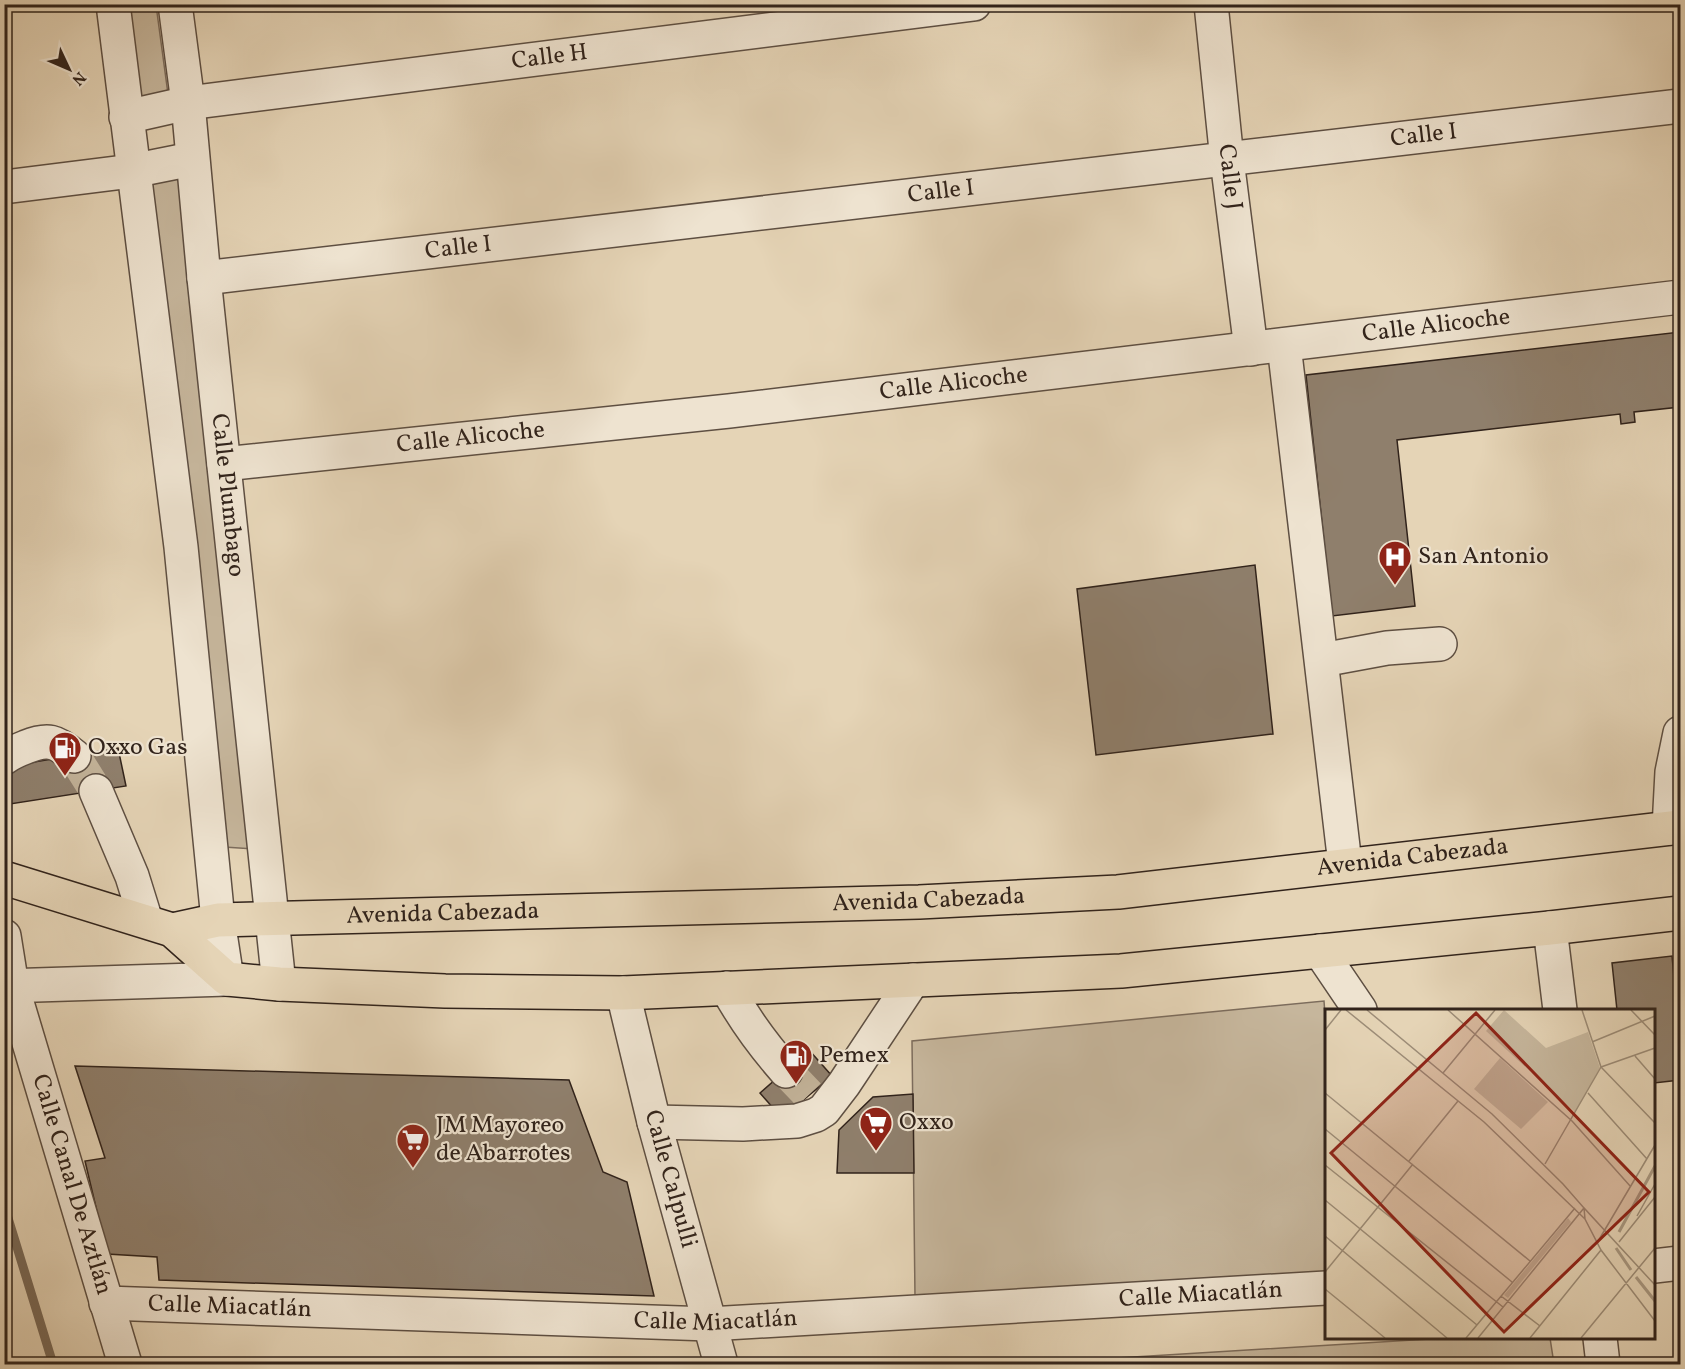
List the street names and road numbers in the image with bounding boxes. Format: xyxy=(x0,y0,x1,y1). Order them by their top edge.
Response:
street label: Calle H xyxy=(510,36,590,79)
street label: Calle I xyxy=(1389,115,1459,157)
street label: Calle J xyxy=(1208,142,1250,212)
street label: Calle I xyxy=(906,171,976,213)
street label: Calle I xyxy=(423,228,493,269)
street label: Calle Alicoche xyxy=(1360,300,1512,352)
street label: Calle Alicoche xyxy=(878,358,1030,410)
street label: Calle Plumbago xyxy=(201,412,253,579)
street label: Calle Alicoche xyxy=(395,413,546,463)
street label: Avenida Cabezada xyxy=(1315,830,1510,886)
street label: Avenida Cabezada xyxy=(832,880,1026,921)
street label: Avenida Cabezada xyxy=(346,895,540,934)
street label: Calle Canal De Aztlán xyxy=(22,1070,120,1299)
street label: Calle Calpulli xyxy=(635,1107,705,1252)
street label: Calle Miacatlán xyxy=(1118,1274,1284,1317)
street label: Calle Miacatlán xyxy=(147,1287,312,1327)
street label: Calle Miacatlán xyxy=(633,1302,798,1341)

